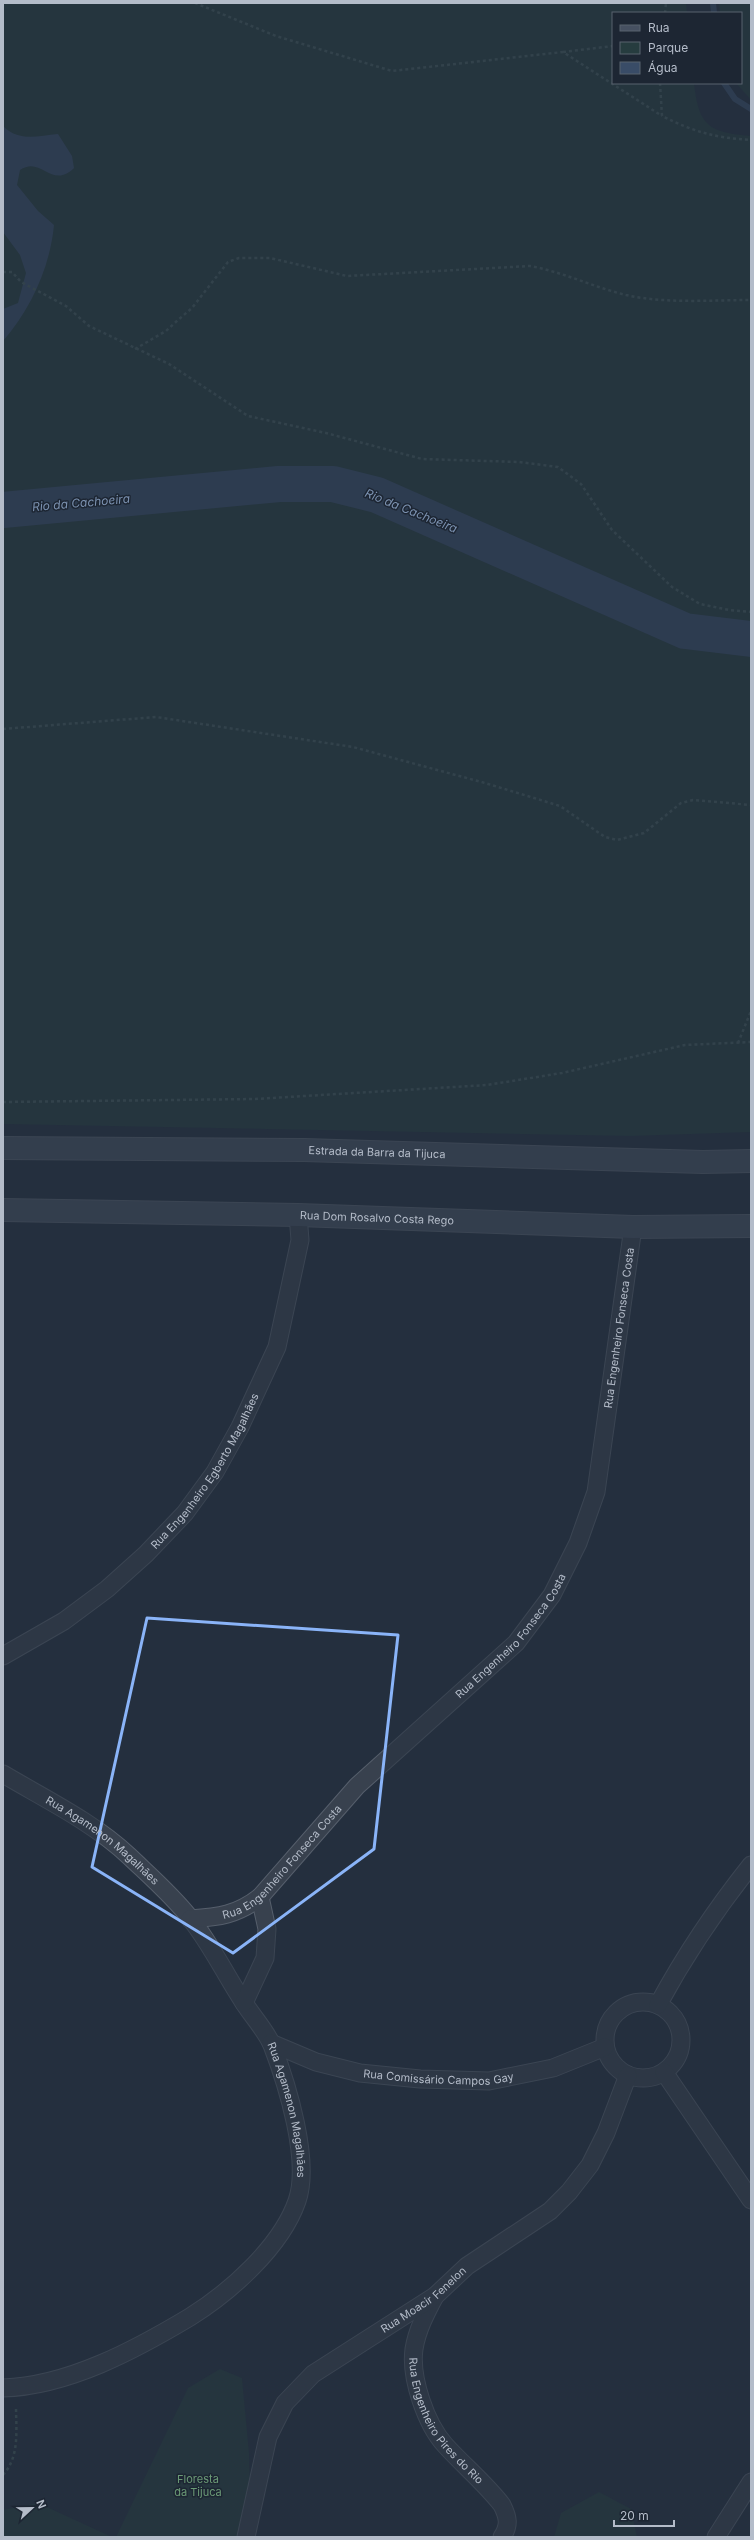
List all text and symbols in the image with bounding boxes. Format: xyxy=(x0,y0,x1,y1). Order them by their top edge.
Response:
legend xyxy=(612,12,742,84)
text: Rua xyxy=(648,20,670,35)
text: Parque xyxy=(648,40,688,55)
text: Água xyxy=(648,60,677,75)
water label: Rio da Cachoeira xyxy=(363,485,459,536)
water label: Rio da Cachoeira xyxy=(31,491,130,514)
street label: Estrada da Barra da Tijuca xyxy=(308,1143,446,1161)
street label: Rua Dom Rosalvo Costa Rego xyxy=(300,1208,455,1228)
street label: Rua Engenheiro Fonseca Costa xyxy=(601,1246,637,1409)
street label: Rua Engenheiro Egberto Magalhães xyxy=(148,1391,262,1552)
street label: Rua Engenheiro Fonseca Costa xyxy=(452,1571,569,1701)
street label: Rua Agamenon Magalhães xyxy=(43,1793,162,1888)
street label: Rua Engenheiro Fonseca Costa xyxy=(221,1802,345,1922)
street label: Rua Agamenon Magalhães xyxy=(265,2040,308,2178)
street label: Rua Comissário Campos Gay xyxy=(363,2066,515,2088)
street label: Rua Moacir Fenelon xyxy=(378,2264,469,2336)
street label: Rua Engenheiro Pires do Rio xyxy=(406,2357,487,2487)
park label: Floresta da Tijuca xyxy=(174,2472,222,2499)
north arrow xyxy=(12,2488,52,2528)
text: N xyxy=(33,2498,49,2511)
scale bar xyxy=(614,2502,674,2528)
text: 20 m xyxy=(620,2508,649,2523)

